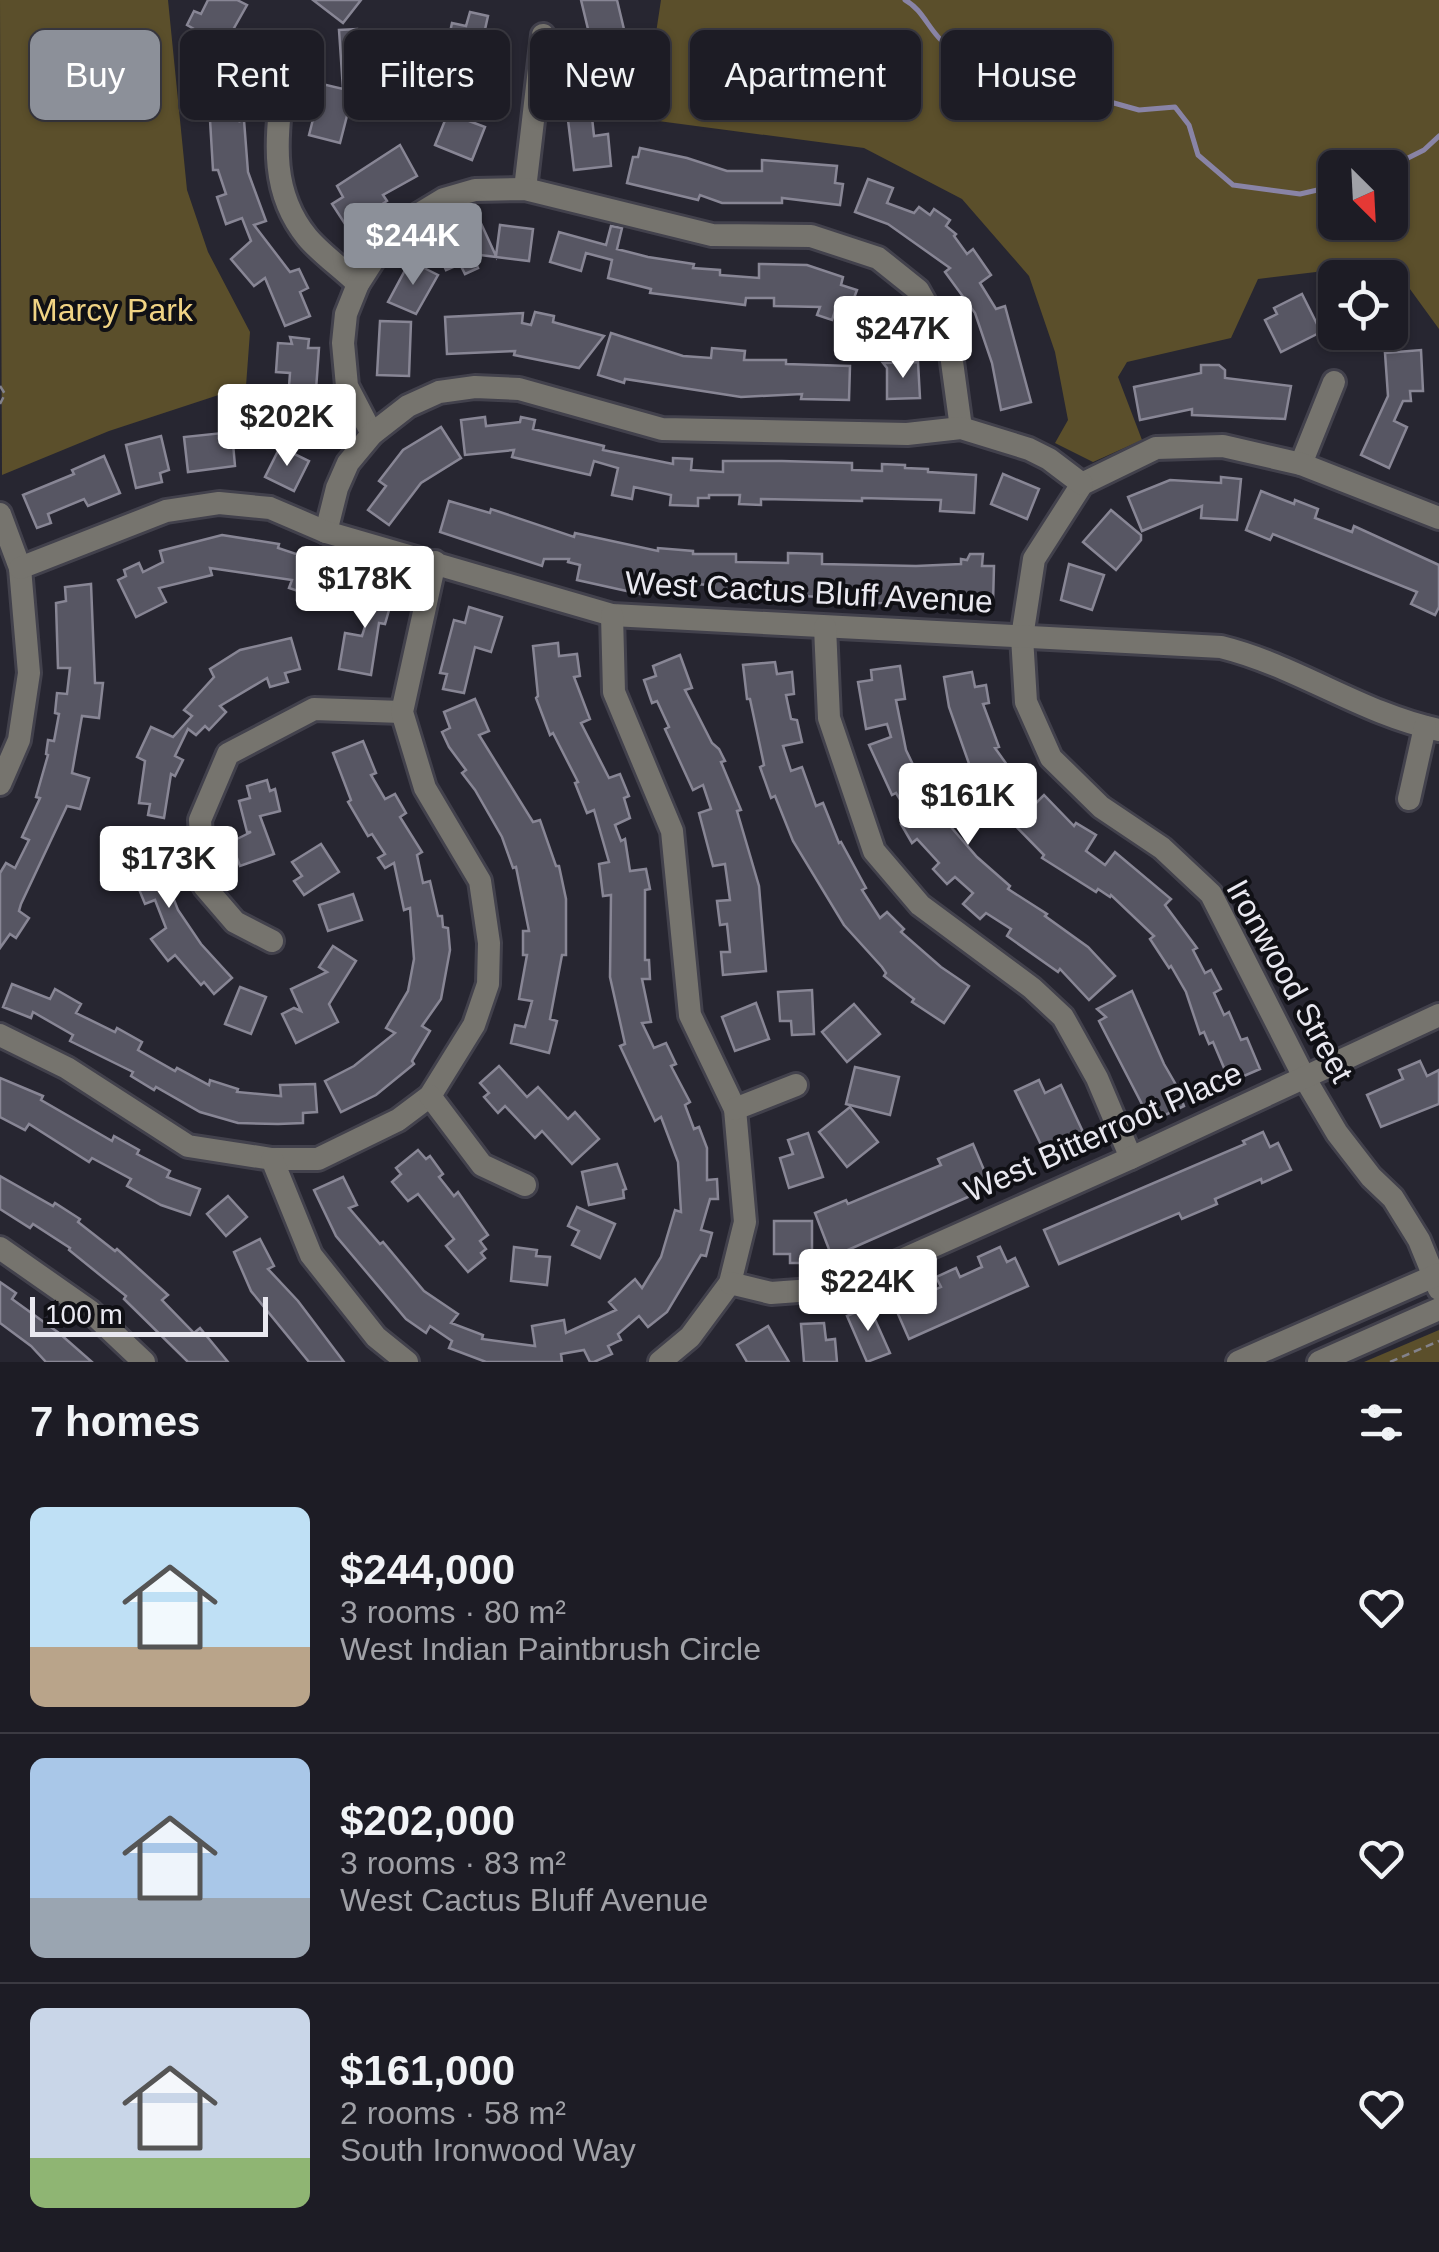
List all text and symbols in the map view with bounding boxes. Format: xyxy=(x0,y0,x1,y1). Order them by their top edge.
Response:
chip: Buy xyxy=(30,30,160,120)
chip: Rent xyxy=(180,30,324,120)
chip: Filters xyxy=(344,30,510,120)
chip: New xyxy=(530,30,670,120)
chip: Apartment xyxy=(690,30,921,120)
chip: House xyxy=(941,30,1112,120)
north arrow xyxy=(1318,150,1408,240)
map controls xyxy=(1318,150,1408,350)
pin: $244K xyxy=(343,203,483,288)
text: $244K xyxy=(366,217,460,253)
button: locate xyxy=(1318,260,1408,350)
park label: Marcy Park xyxy=(31,292,194,328)
pin: $247K xyxy=(833,296,973,381)
text: $247K xyxy=(856,310,950,346)
pin: $202K xyxy=(217,384,357,469)
text: $202K xyxy=(240,398,334,434)
pin: $178K xyxy=(295,546,435,631)
text: $178K xyxy=(318,560,412,596)
street label: West Cactus Bluff Avenue xyxy=(624,564,994,620)
pin: $161K xyxy=(898,763,1038,848)
text: $161K xyxy=(921,777,1015,813)
pin: $173K xyxy=(99,826,239,911)
text: $173K xyxy=(122,840,216,876)
street label: Ironwood Street xyxy=(1219,873,1361,1089)
street label: West Bitterroot Place xyxy=(959,1055,1247,1209)
pin: $224K xyxy=(798,1249,938,1334)
text: $224K xyxy=(821,1263,915,1299)
scale bar xyxy=(30,1292,268,1336)
text: 100 m xyxy=(45,1299,123,1330)
icon: filters xyxy=(1354,1395,1409,1450)
text: 7 homes xyxy=(30,1398,200,1445)
text: $244,000 xyxy=(340,1546,515,1593)
icon: home xyxy=(110,1547,230,1667)
icon: heart xyxy=(1354,1580,1409,1635)
text: 3 rooms · 80 m² xyxy=(340,1594,566,1630)
text: West Indian Paintbrush Circle xyxy=(340,1631,761,1667)
text: $202,000 xyxy=(340,1797,515,1844)
icon: home xyxy=(110,1798,230,1918)
icon: heart xyxy=(1354,1831,1409,1886)
text: 3 rooms · 83 m² xyxy=(340,1845,566,1881)
text: West Cactus Bluff Avenue xyxy=(340,1882,708,1918)
text: $161,000 xyxy=(340,2047,515,2094)
icon: home xyxy=(110,2048,230,2168)
icon: heart xyxy=(1354,2081,1409,2136)
text: 2 rooms · 58 m² xyxy=(340,2095,566,2131)
text: South Ironwood Way xyxy=(340,2132,636,2168)

